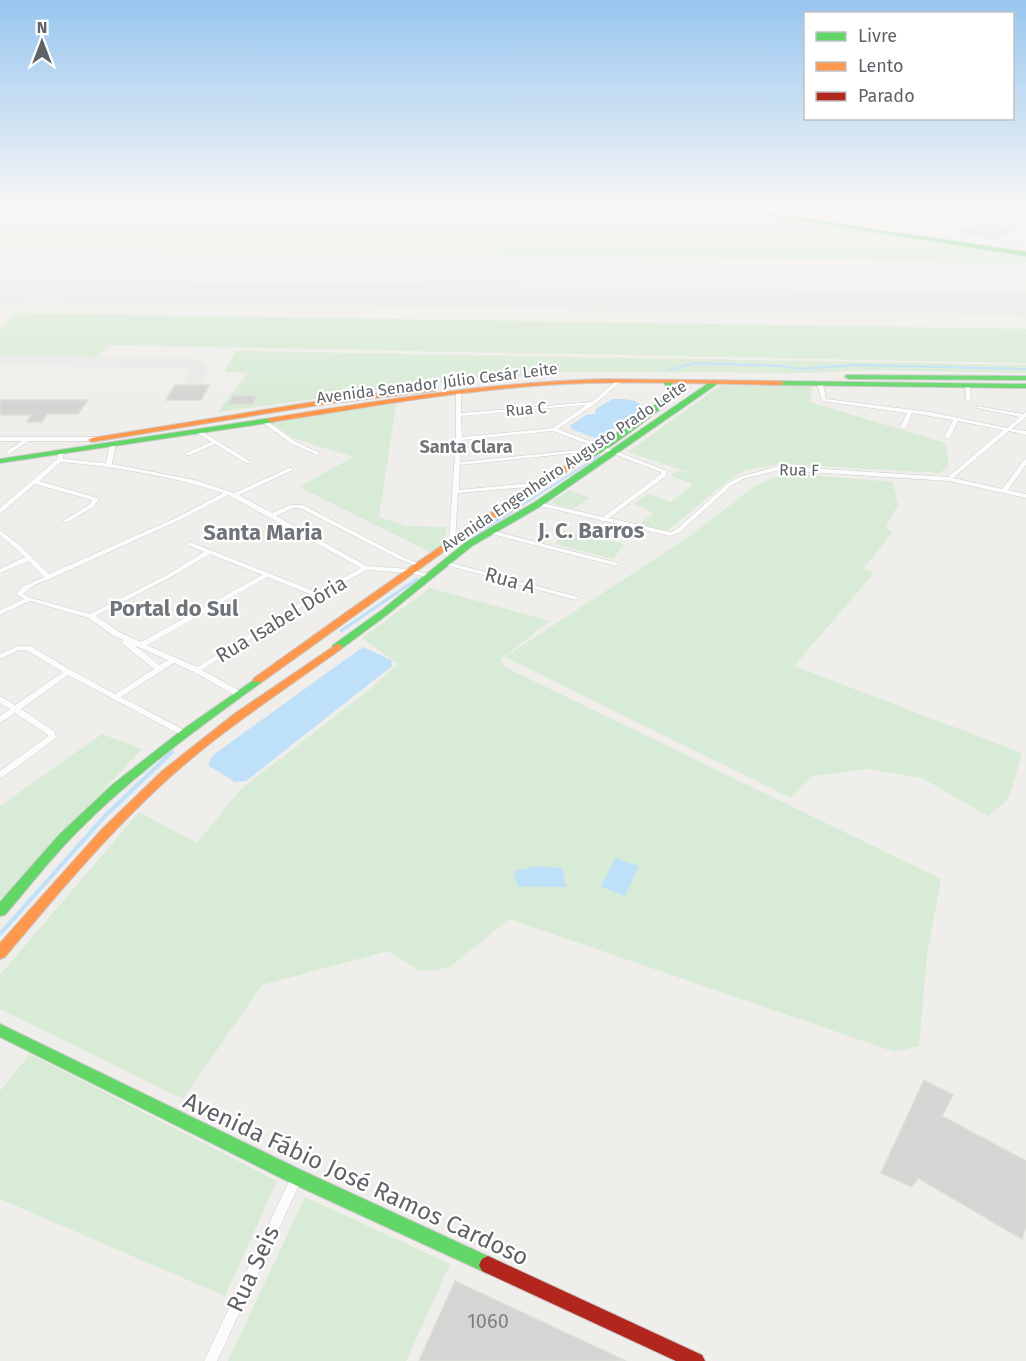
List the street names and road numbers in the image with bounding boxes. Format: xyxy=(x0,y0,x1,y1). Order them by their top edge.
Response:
street label: Avenida Senador Júlio Cesár Leite xyxy=(315,359,559,407)
street label: Avenida Engenheiro Augusto Prado Leite xyxy=(438,376,690,556)
street label: Rua C xyxy=(505,398,547,420)
street label: Rua F xyxy=(779,460,819,480)
street label: Rua A xyxy=(482,562,538,598)
street label: Rua Isabel Dória xyxy=(211,570,351,668)
street label: Avenida Fábio José Ramos Cardoso xyxy=(179,1086,533,1272)
street label: Rua Seis xyxy=(221,1221,285,1317)

